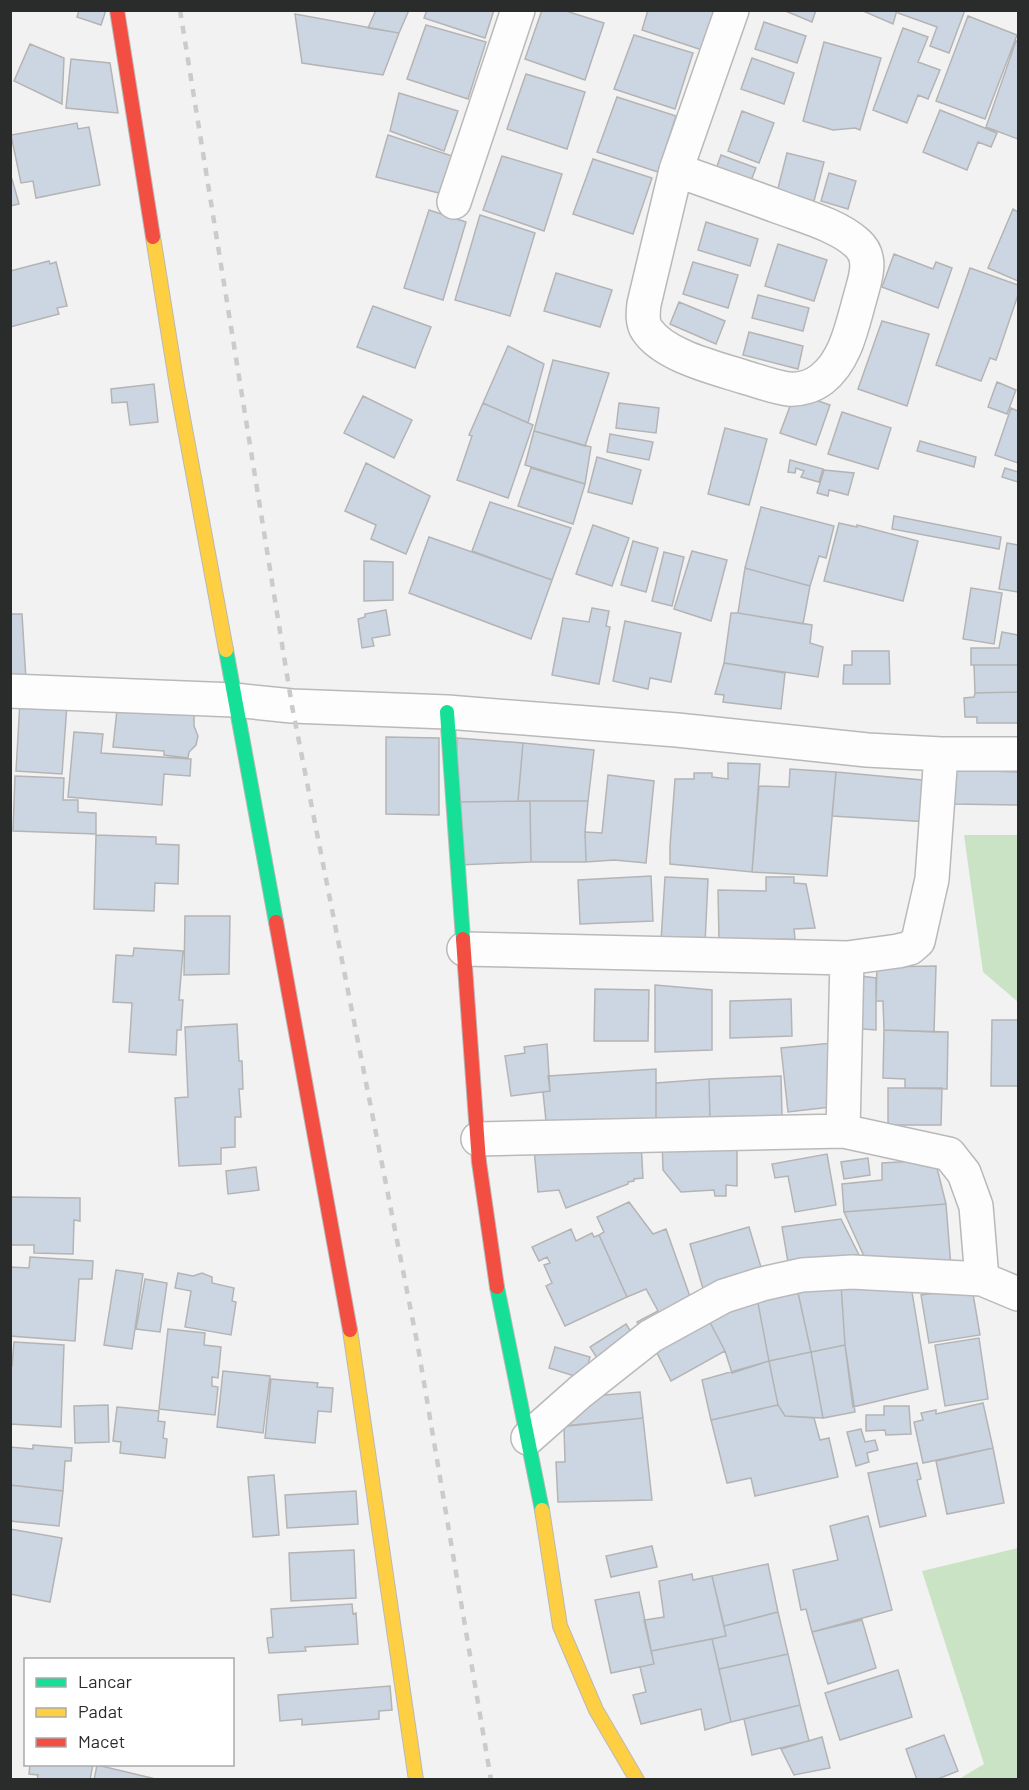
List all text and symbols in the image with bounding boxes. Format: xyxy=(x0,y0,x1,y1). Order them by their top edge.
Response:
legend xyxy=(24,1658,234,1766)
text: Lancar xyxy=(78,1670,133,1692)
text: Padat xyxy=(78,1700,123,1722)
text: Macet xyxy=(78,1730,125,1752)

